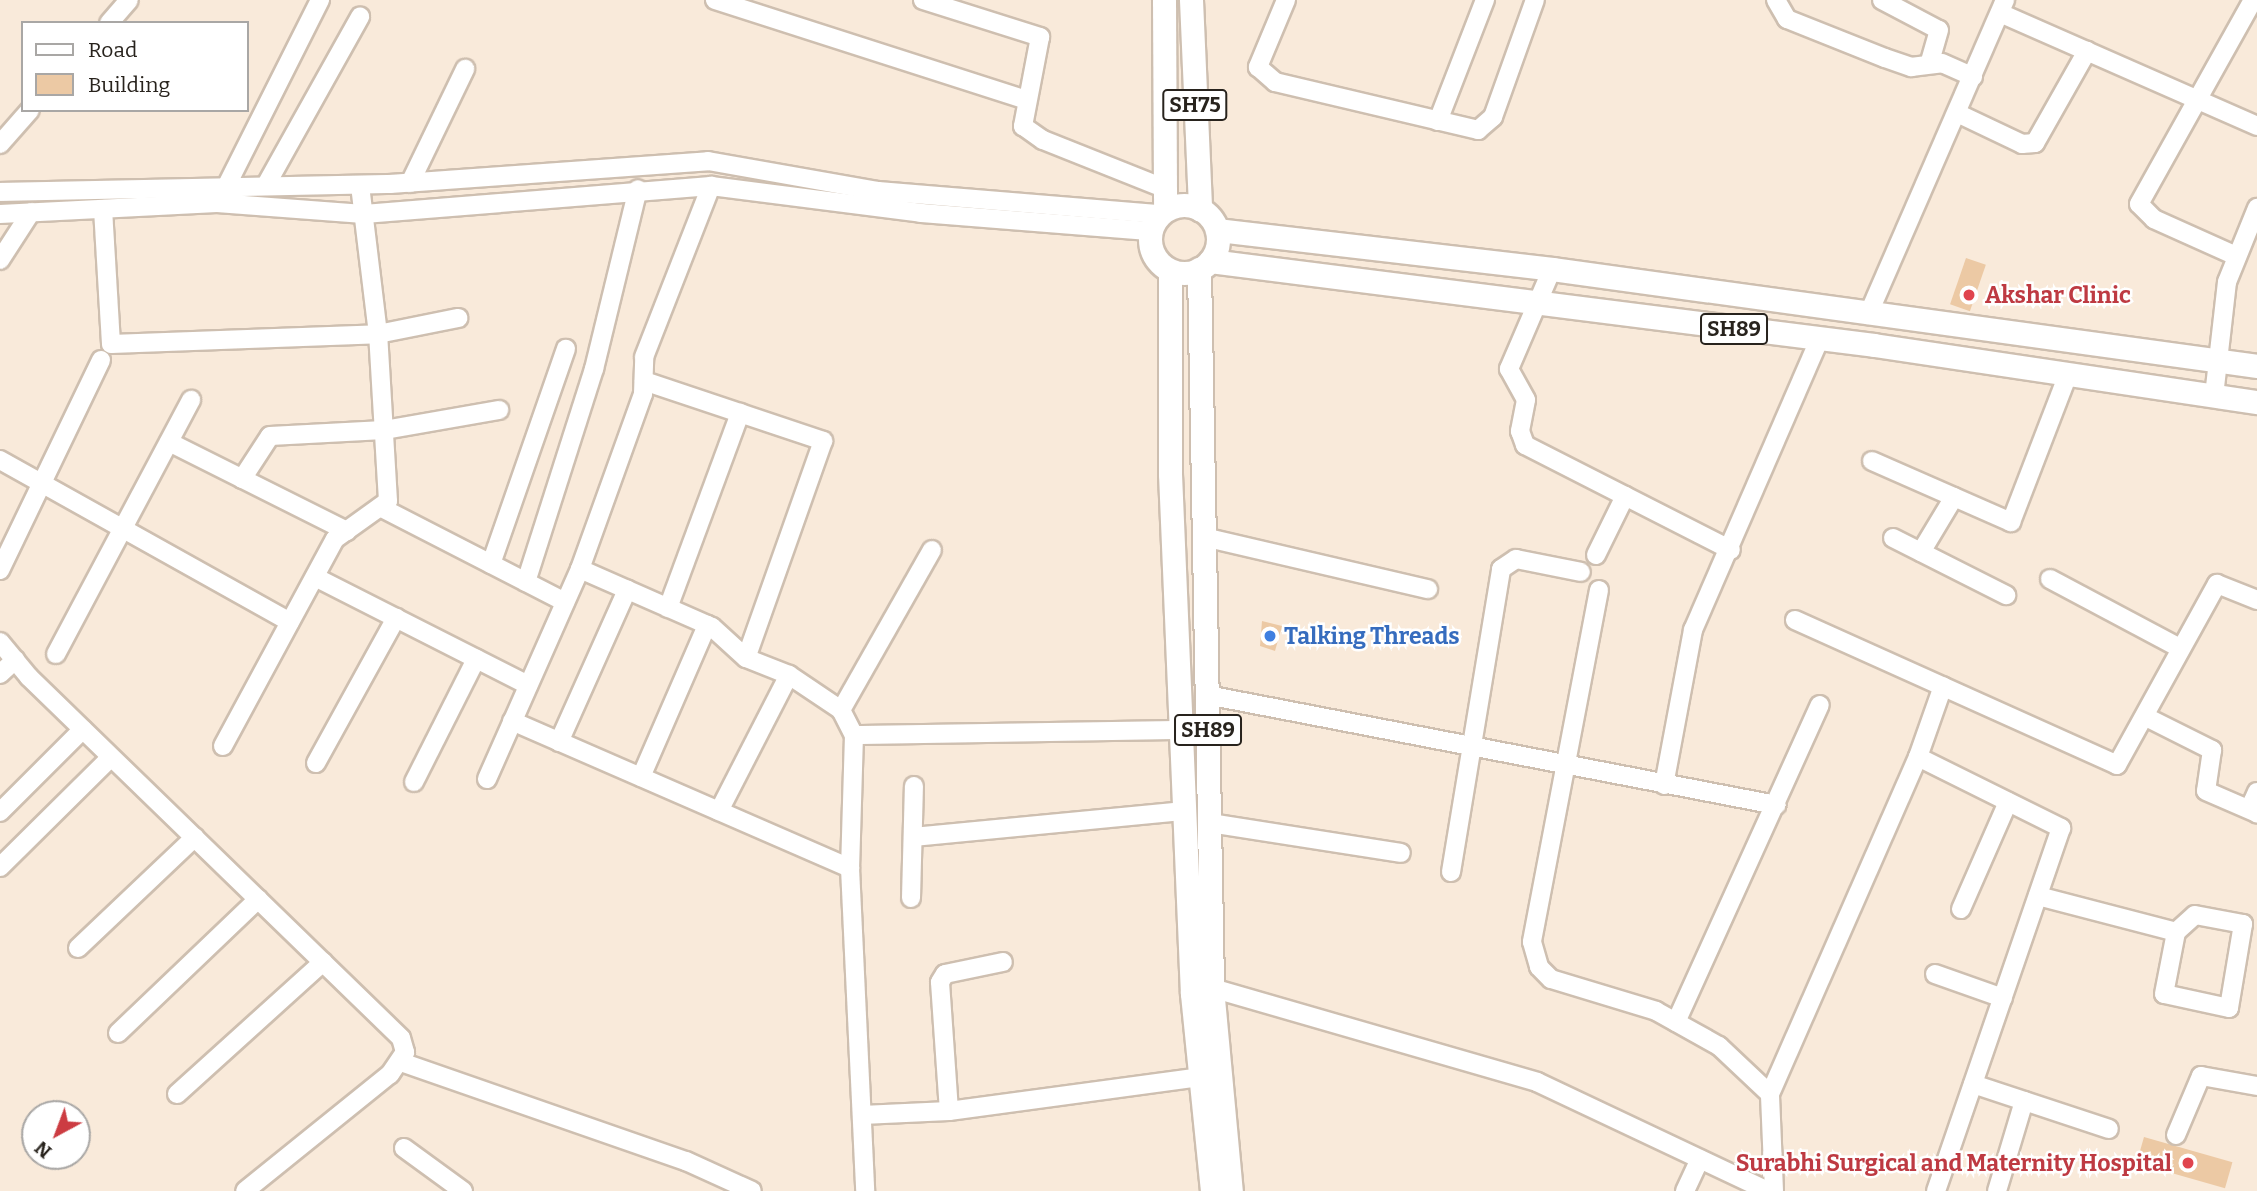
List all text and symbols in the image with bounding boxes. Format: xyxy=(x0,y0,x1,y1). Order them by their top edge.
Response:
legend xyxy=(21,21,248,112)
text: Road xyxy=(88,37,137,63)
text: Building xyxy=(88,72,170,98)
road number: SH75 xyxy=(1162,88,1228,122)
place label: Akshar Clinic xyxy=(1985,281,2131,309)
marker: Akshar Clinic xyxy=(1959,285,1979,305)
road number: SH89 xyxy=(1699,312,1769,346)
place label: Talking Threads xyxy=(1284,622,1460,650)
marker: Talking Threads xyxy=(1262,628,1278,644)
road number: SH89 xyxy=(1173,712,1243,748)
north arrow xyxy=(21,1100,91,1170)
text: N xyxy=(30,1136,56,1163)
place label: Surabhi Surgical and Maternity Hospital xyxy=(1736,1149,2172,1177)
marker: Surabhi Surgical and Maternity Hospital xyxy=(2178,1153,2198,1173)

